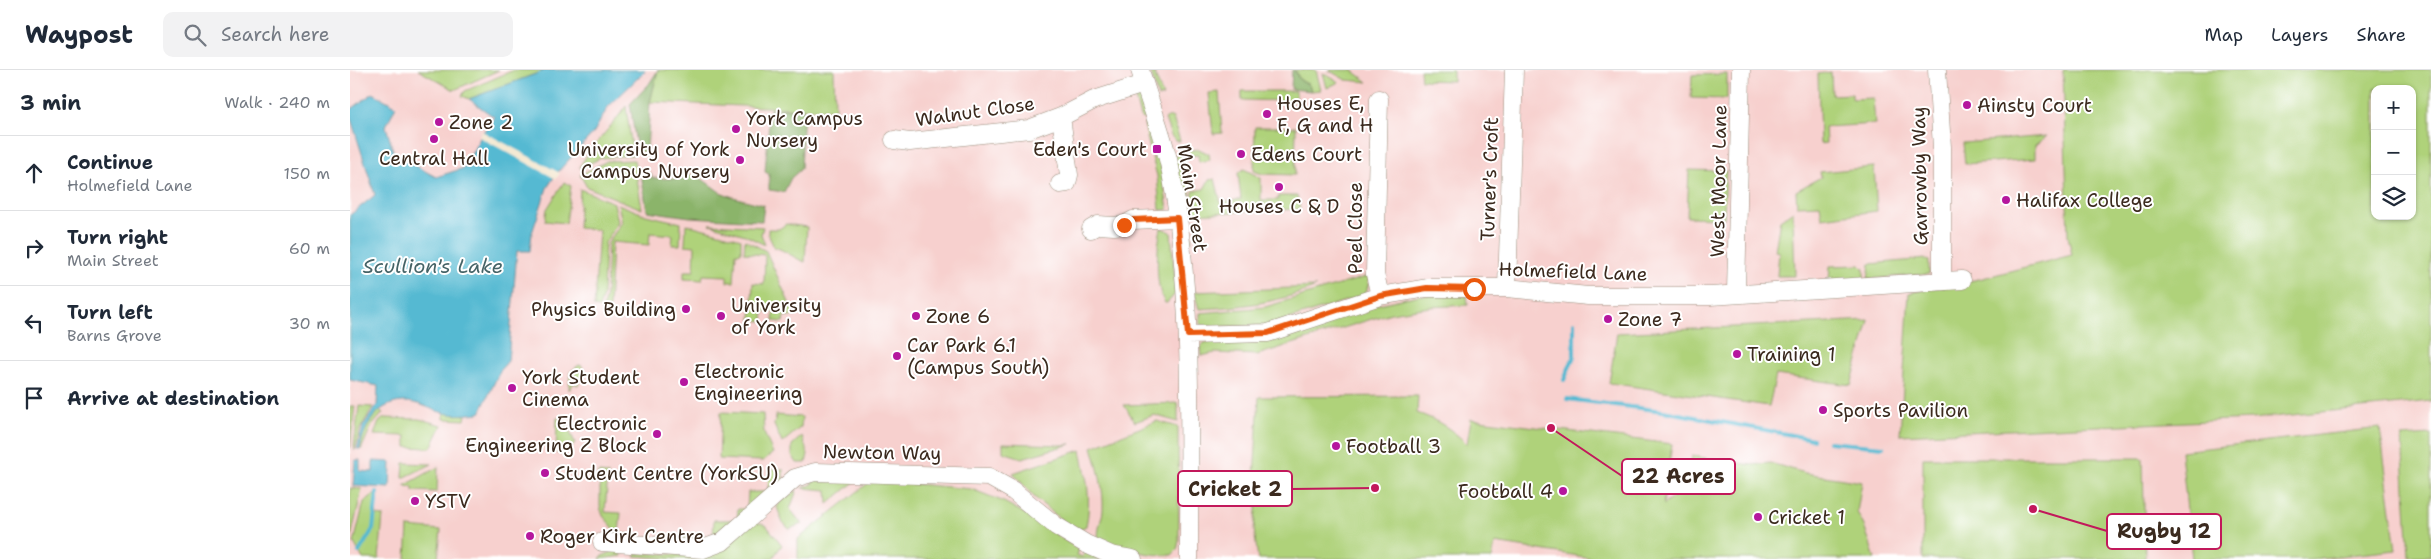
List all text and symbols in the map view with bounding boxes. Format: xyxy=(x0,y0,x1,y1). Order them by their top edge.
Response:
search box xyxy=(163,12,513,57)
text: Waypost xyxy=(25,19,133,51)
icon: search xyxy=(181,21,209,49)
text: Search here xyxy=(221,22,329,47)
text: Map xyxy=(2205,23,2243,47)
text: Layers xyxy=(2271,23,2328,47)
text: Share xyxy=(2356,23,2406,47)
map controls xyxy=(2371,85,2416,220)
button: + xyxy=(2371,85,2416,130)
text: 3 min xyxy=(20,89,81,117)
street label: Walnut Close xyxy=(914,91,1036,132)
place label: Houses E, F, G and H xyxy=(1277,91,1374,138)
text: Walk · 240 m xyxy=(224,92,330,113)
place label: Ainsty Court xyxy=(1977,93,2092,118)
marker: Ainsty Court xyxy=(1961,99,1973,111)
street label: West Moor Lane xyxy=(1705,105,1732,258)
place label: York Campus Nursery xyxy=(746,106,863,153)
street label: Garrowby Way xyxy=(1906,106,1933,246)
marker: Houses E, F, G and H xyxy=(1261,108,1273,120)
place label: Zone 2 xyxy=(449,110,513,135)
marker: Zone 2 xyxy=(433,116,445,128)
street label: Turner's Croft xyxy=(1475,116,1504,242)
marker: York Campus Nursery xyxy=(730,123,742,135)
button: − xyxy=(2371,130,2416,175)
marker: Central Hall xyxy=(428,133,440,145)
place label: University of York Campus Nursery xyxy=(568,137,730,184)
place label: Eden's Court xyxy=(1033,137,1147,162)
street label: Main Street xyxy=(1172,142,1213,254)
place label: Edens Court xyxy=(1251,142,1362,167)
marker: Eden's Court xyxy=(1151,143,1163,155)
place label: Central Hall xyxy=(379,146,489,171)
marker: Edens Court xyxy=(1235,148,1247,160)
text: Continue xyxy=(67,150,153,175)
marker: University of York Campus Nursery xyxy=(734,154,746,166)
icon: ahead xyxy=(20,159,48,187)
text: 150 m xyxy=(283,163,330,184)
text: Holmefield Lane xyxy=(67,175,193,196)
button: layers xyxy=(2371,175,2416,220)
marker: Houses C & D xyxy=(1273,181,1285,193)
street label: Peel Close xyxy=(1343,182,1368,274)
place label: Halifax College xyxy=(2016,188,2153,213)
place label: Houses C & D xyxy=(1219,194,1339,219)
marker: Halifax College xyxy=(2000,194,2012,206)
route end xyxy=(1113,214,1136,237)
text: Turn right xyxy=(67,225,168,250)
icon: right xyxy=(20,234,48,262)
text: 60 m xyxy=(289,238,330,259)
text: Main Street xyxy=(67,250,159,271)
water label: Scullion's Lake xyxy=(363,253,503,279)
street label: Holmefield Lane xyxy=(1498,256,1648,287)
route start xyxy=(1463,278,1486,301)
place label: University of York xyxy=(731,293,822,340)
place label: Physics Building xyxy=(531,297,676,322)
text: Turn left xyxy=(67,300,153,325)
marker: Physics Building xyxy=(680,303,692,315)
place label: Zone 6 xyxy=(926,304,990,329)
place label: Zone 7 xyxy=(1618,307,1682,332)
icon: left xyxy=(20,309,48,337)
marker: University of York xyxy=(715,310,727,322)
marker: Zone 6 xyxy=(910,310,922,322)
text: 30 m xyxy=(289,313,330,334)
marker: Zone 7 xyxy=(1602,313,1614,325)
text: Barns Grove xyxy=(67,325,162,346)
place label: Car Park 6.1 (Campus South) xyxy=(907,333,1049,380)
place label: Training 1 xyxy=(1747,342,1836,367)
marker: Training 1 xyxy=(1731,348,1743,360)
marker: Car Park 6.1 (Campus South) xyxy=(891,350,903,362)
place label: Electronic Engineering xyxy=(694,359,803,406)
place label: York Student Cinema xyxy=(522,365,640,412)
marker: Electronic Engineering xyxy=(678,376,690,388)
marker: York Student Cinema xyxy=(506,382,518,394)
icon: arrive xyxy=(20,384,48,412)
text: Arrive at destination xyxy=(67,386,279,411)
place label: Sports Pavilion xyxy=(1833,398,1968,423)
marker: Sports Pavilion xyxy=(1817,404,1829,416)
place label: Electronic Engineering Z Block xyxy=(465,411,647,458)
marker: Electronic Engineering Z Block xyxy=(651,428,663,440)
place label: Football 3 xyxy=(1346,434,1441,459)
street label: Newton Way xyxy=(823,439,941,466)
marker: Football 3 xyxy=(1330,440,1342,452)
callout: 22 Acres xyxy=(1622,459,1735,494)
place label: Student Centre (YorkSU) xyxy=(555,461,778,486)
text: 22 Acres xyxy=(1631,463,1725,489)
marker: Student Centre (YorkSU) xyxy=(539,467,551,479)
callout: Cricket 2 xyxy=(1178,471,1292,506)
text: Cricket 2 xyxy=(1188,476,1282,502)
place label: Football 4 xyxy=(1458,479,1553,504)
marker: Football 4 xyxy=(1557,485,1569,497)
place label: YSTV xyxy=(425,489,471,514)
marker: YSTV xyxy=(409,495,421,507)
place label: Cricket 1 xyxy=(1768,505,1845,530)
marker: Cricket 1 xyxy=(1752,511,1764,523)
callout: Rugby 12 xyxy=(2107,514,2221,549)
text: Rugby 12 xyxy=(2117,518,2211,544)
place label: Roger Kirk Centre xyxy=(540,524,704,549)
marker: Roger Kirk Centre xyxy=(524,530,536,542)

